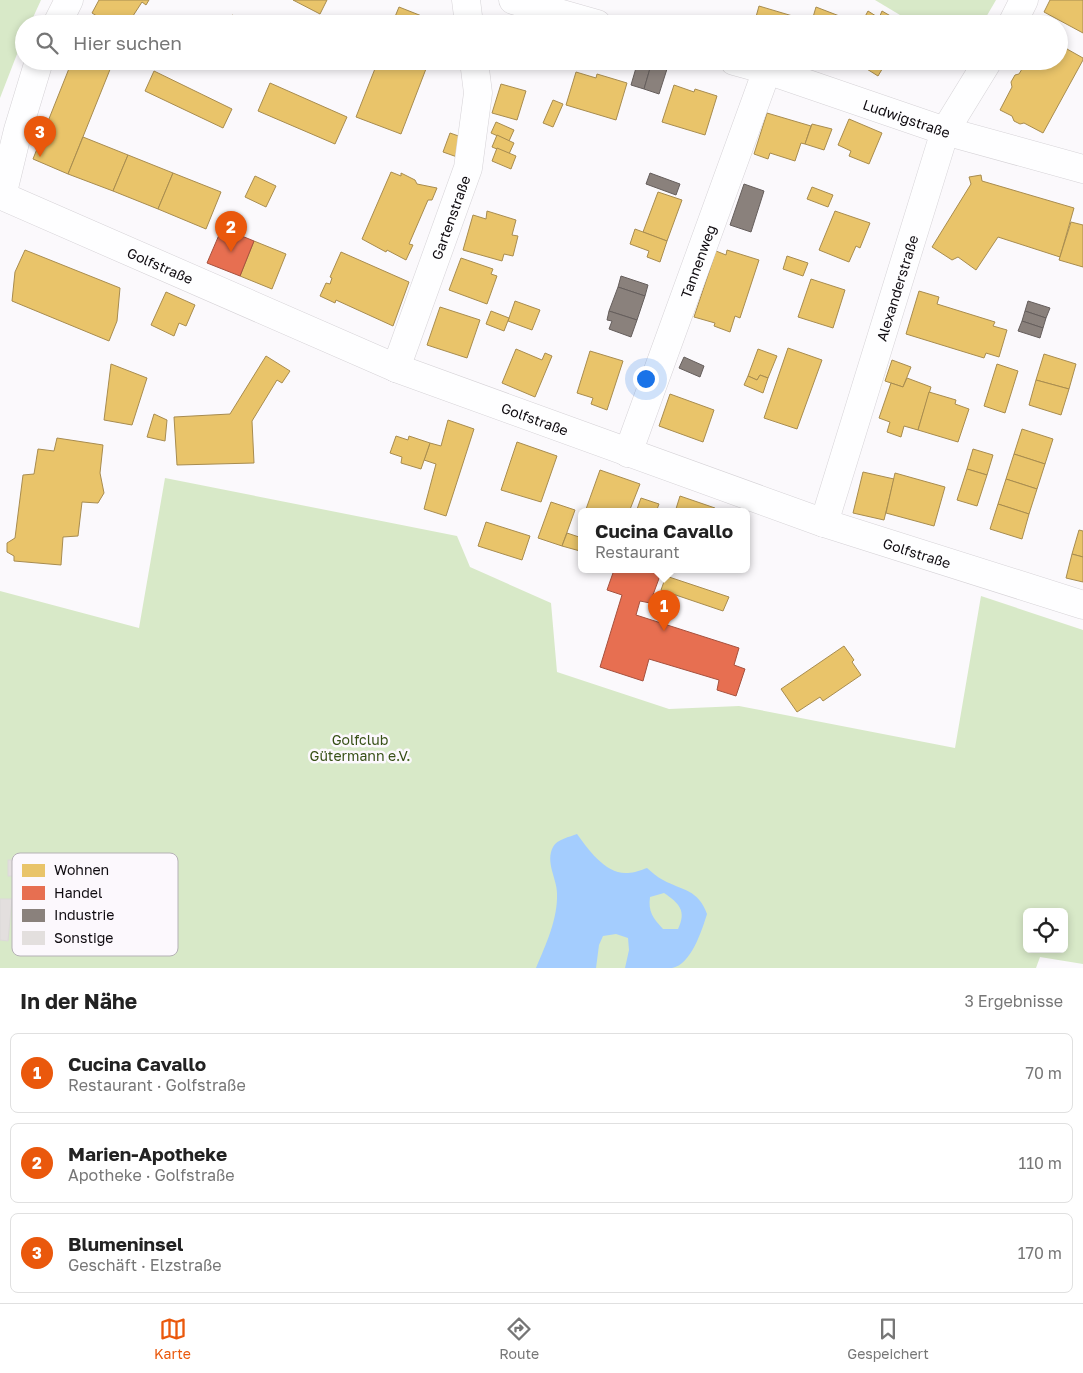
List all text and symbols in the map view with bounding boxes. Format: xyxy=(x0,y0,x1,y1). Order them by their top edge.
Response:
search box xyxy=(15,15,1068,70)
icon: search xyxy=(33,29,61,57)
text: Hier suchen xyxy=(73,31,182,54)
street label: Ludwigstraße xyxy=(861,95,952,141)
pin: 3 xyxy=(24,116,56,157)
street label: Gartenstraße xyxy=(427,173,473,262)
pin: 2 xyxy=(215,211,247,252)
street label: Tannenweg xyxy=(676,222,719,300)
street label: Alexanderstraße xyxy=(872,233,921,343)
street label: Golfstraße xyxy=(125,243,196,287)
your location xyxy=(633,366,659,392)
street label: Golfstraße xyxy=(499,398,571,438)
popup xyxy=(578,508,750,573)
text: Cucina Cavallo xyxy=(595,519,733,542)
street label: Golfstraße xyxy=(881,534,953,571)
text: Restaurant xyxy=(595,542,680,562)
pin: 1 xyxy=(648,590,680,631)
park label: Golfclub Gütermann e.V. xyxy=(310,731,410,764)
legend xyxy=(12,853,178,956)
text: Wohnen xyxy=(54,861,109,878)
text: Handel xyxy=(54,884,102,901)
text: Industrie xyxy=(54,906,114,923)
map controls xyxy=(1023,908,1068,953)
button: locate xyxy=(1023,908,1068,953)
text: Sonstige xyxy=(54,929,113,946)
text: In der Nähe xyxy=(20,988,137,1014)
text: 3 Ergebnisse xyxy=(964,991,1063,1011)
text: Cucina Cavallo xyxy=(68,1052,206,1075)
text: 1 xyxy=(33,1063,41,1083)
text: 70 m xyxy=(1025,1063,1062,1083)
text: Restaurant · Golfstraße xyxy=(68,1075,246,1095)
text: Marien-Apotheke xyxy=(68,1142,227,1165)
text: 2 xyxy=(32,1153,42,1173)
text: 110 m xyxy=(1018,1153,1062,1173)
text: Apotheke · Golfstraße xyxy=(68,1165,235,1185)
text: Blumeninsel xyxy=(68,1232,183,1255)
text: 3 xyxy=(32,1243,42,1263)
text: 170 m xyxy=(1018,1243,1062,1263)
text: Geschäft · Elzstraße xyxy=(68,1255,222,1275)
tab: Karte xyxy=(154,1315,191,1362)
tab: Route xyxy=(499,1315,539,1362)
tab: Gespeichert xyxy=(847,1315,929,1362)

